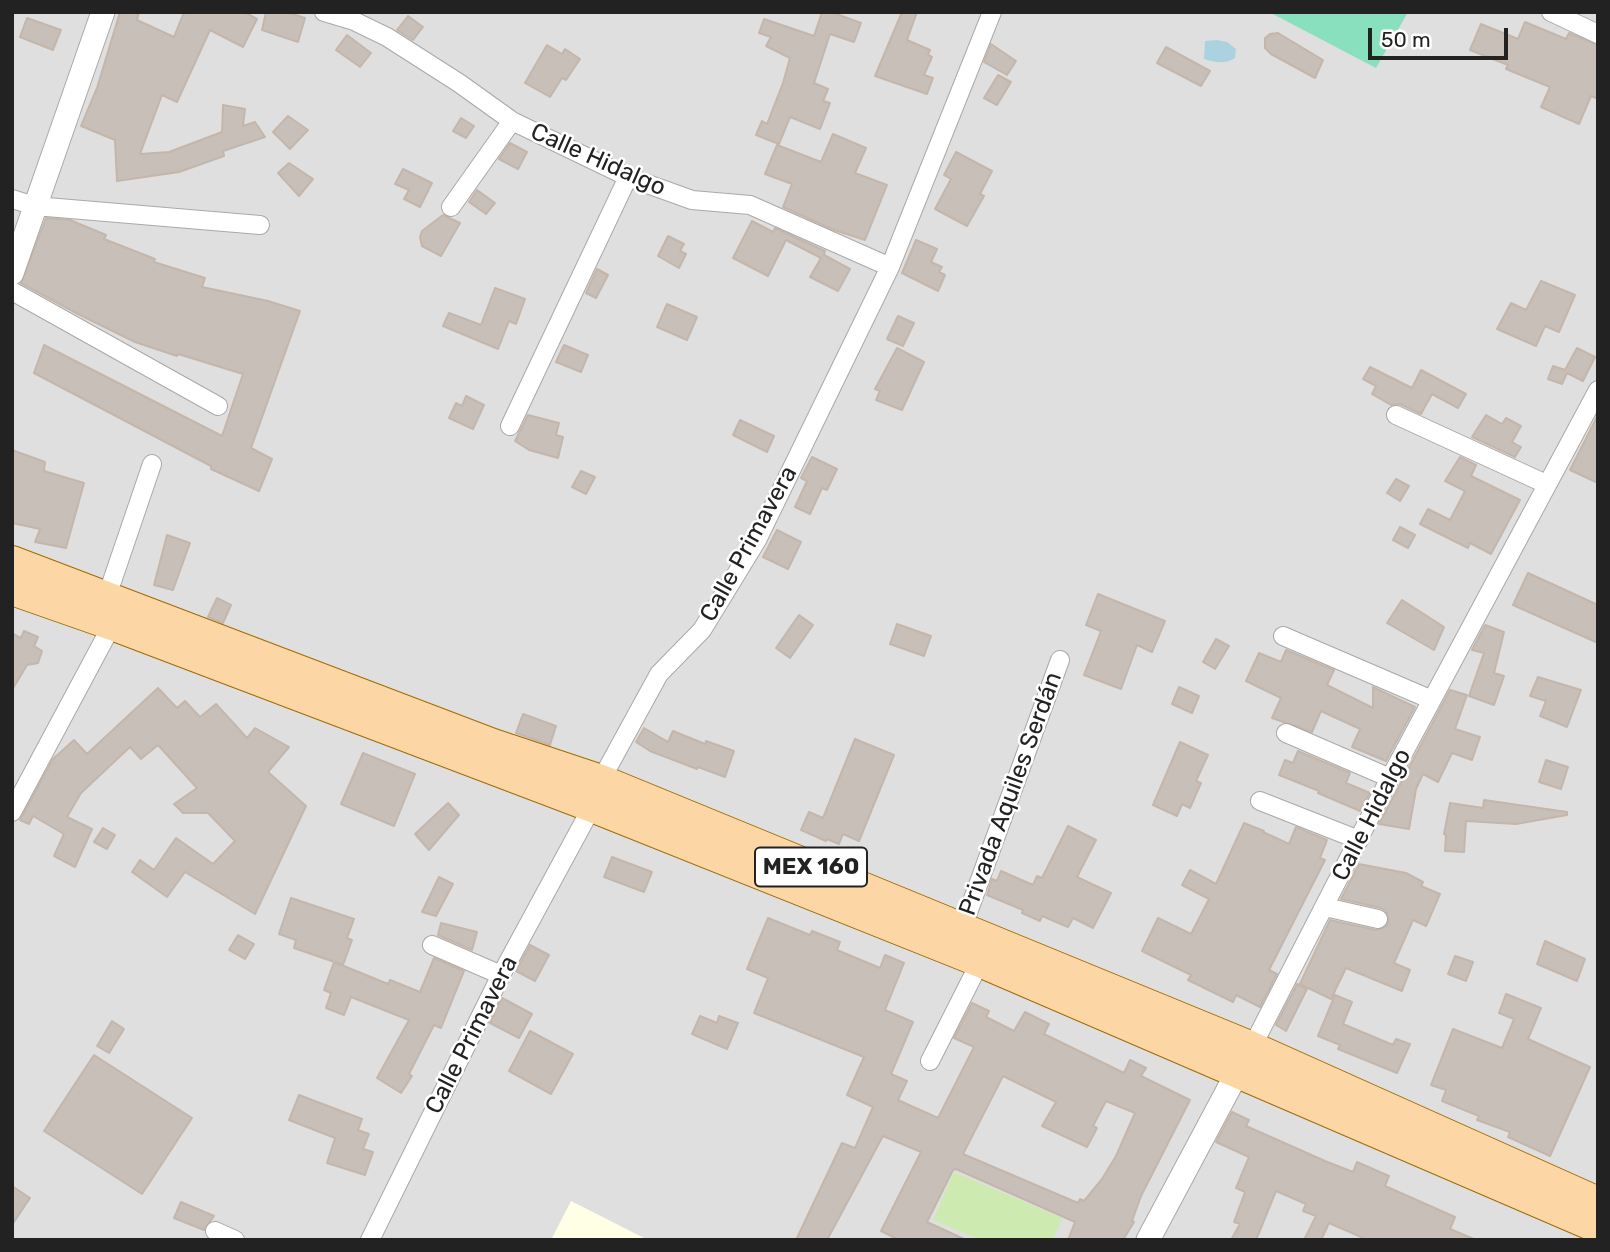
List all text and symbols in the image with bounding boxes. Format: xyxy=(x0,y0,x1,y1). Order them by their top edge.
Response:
scale bar xyxy=(1372,14,1512,58)
text: 50 m xyxy=(1381,27,1431,52)
street label: Calle Hidalgo xyxy=(526,117,670,203)
street label: Calle Primavera xyxy=(694,461,804,627)
street label: Privada Aquiles Serdán xyxy=(954,668,1068,920)
street label: Calle Hidalgo xyxy=(1326,744,1418,886)
road number: MEX 160 xyxy=(755,848,867,887)
street label: Calle Primavera xyxy=(420,951,524,1119)

